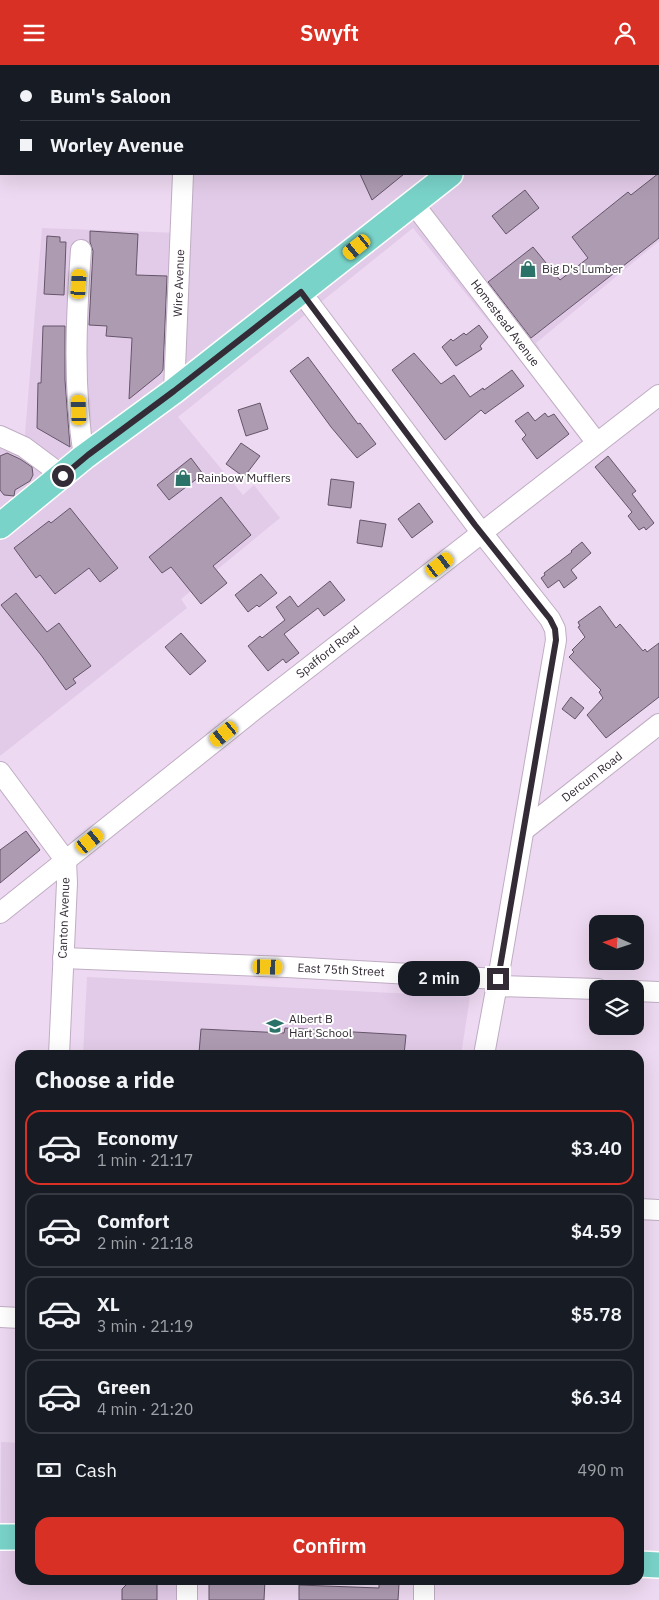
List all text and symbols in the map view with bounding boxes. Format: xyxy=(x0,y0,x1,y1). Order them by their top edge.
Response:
text: Swyft xyxy=(300,18,359,47)
icon: menu xyxy=(20,19,48,47)
icon: person xyxy=(611,19,639,47)
text: Bum's Saloon xyxy=(50,84,171,108)
text: Worley Avenue xyxy=(50,133,184,157)
car xyxy=(340,232,373,262)
street label: Wire Avenue xyxy=(170,249,187,317)
shop icon: Big D's Lumber xyxy=(518,259,538,279)
place label: Big D's Lumber xyxy=(542,261,623,276)
car xyxy=(70,269,87,299)
street label: Homestead Avenue xyxy=(468,276,543,369)
car xyxy=(70,395,87,425)
route start xyxy=(52,465,74,487)
shop icon: Rainbow Mufflers xyxy=(173,468,193,488)
place label: Rainbow Mufflers xyxy=(197,470,291,485)
car xyxy=(423,550,456,580)
street label: Spafford Road xyxy=(293,622,362,681)
car xyxy=(207,719,240,749)
street label: Dercum Road xyxy=(558,748,625,805)
car xyxy=(73,826,106,856)
street label: Canton Avenue xyxy=(55,877,72,959)
north arrow xyxy=(589,915,644,970)
map controls xyxy=(589,915,644,1035)
car xyxy=(252,959,283,975)
street label: East 75th Street xyxy=(297,960,385,979)
callout: 2 min xyxy=(398,961,480,997)
text: 2 min xyxy=(418,968,460,988)
route end xyxy=(487,968,509,990)
button: layers xyxy=(589,980,644,1035)
place label: Albert B Hart School xyxy=(289,1011,352,1040)
school or university icon: Albert B Hart School xyxy=(265,1016,285,1036)
text: Choose a ride xyxy=(35,1065,175,1094)
icon: car xyxy=(37,1125,82,1170)
text: Economy xyxy=(97,1126,178,1150)
text: $3.40 xyxy=(571,1136,622,1160)
text: 1 min · 21:17 xyxy=(97,1150,193,1170)
icon: car xyxy=(37,1208,82,1253)
text: Comfort xyxy=(97,1209,170,1233)
text: $4.59 xyxy=(571,1219,622,1243)
text: 2 min · 21:18 xyxy=(97,1233,193,1253)
icon: car xyxy=(37,1291,82,1336)
text: XL xyxy=(97,1292,120,1316)
text: $5.78 xyxy=(571,1302,622,1326)
text: 3 min · 21:19 xyxy=(97,1316,193,1336)
icon: car xyxy=(37,1374,82,1419)
text: Green xyxy=(97,1375,151,1399)
text: $6.34 xyxy=(571,1385,622,1409)
text: 4 min · 21:20 xyxy=(97,1399,193,1419)
icon: cash xyxy=(35,1456,63,1484)
text: Cash xyxy=(75,1458,117,1482)
text: 490 m xyxy=(577,1460,624,1480)
button: Confirm xyxy=(35,1517,624,1575)

